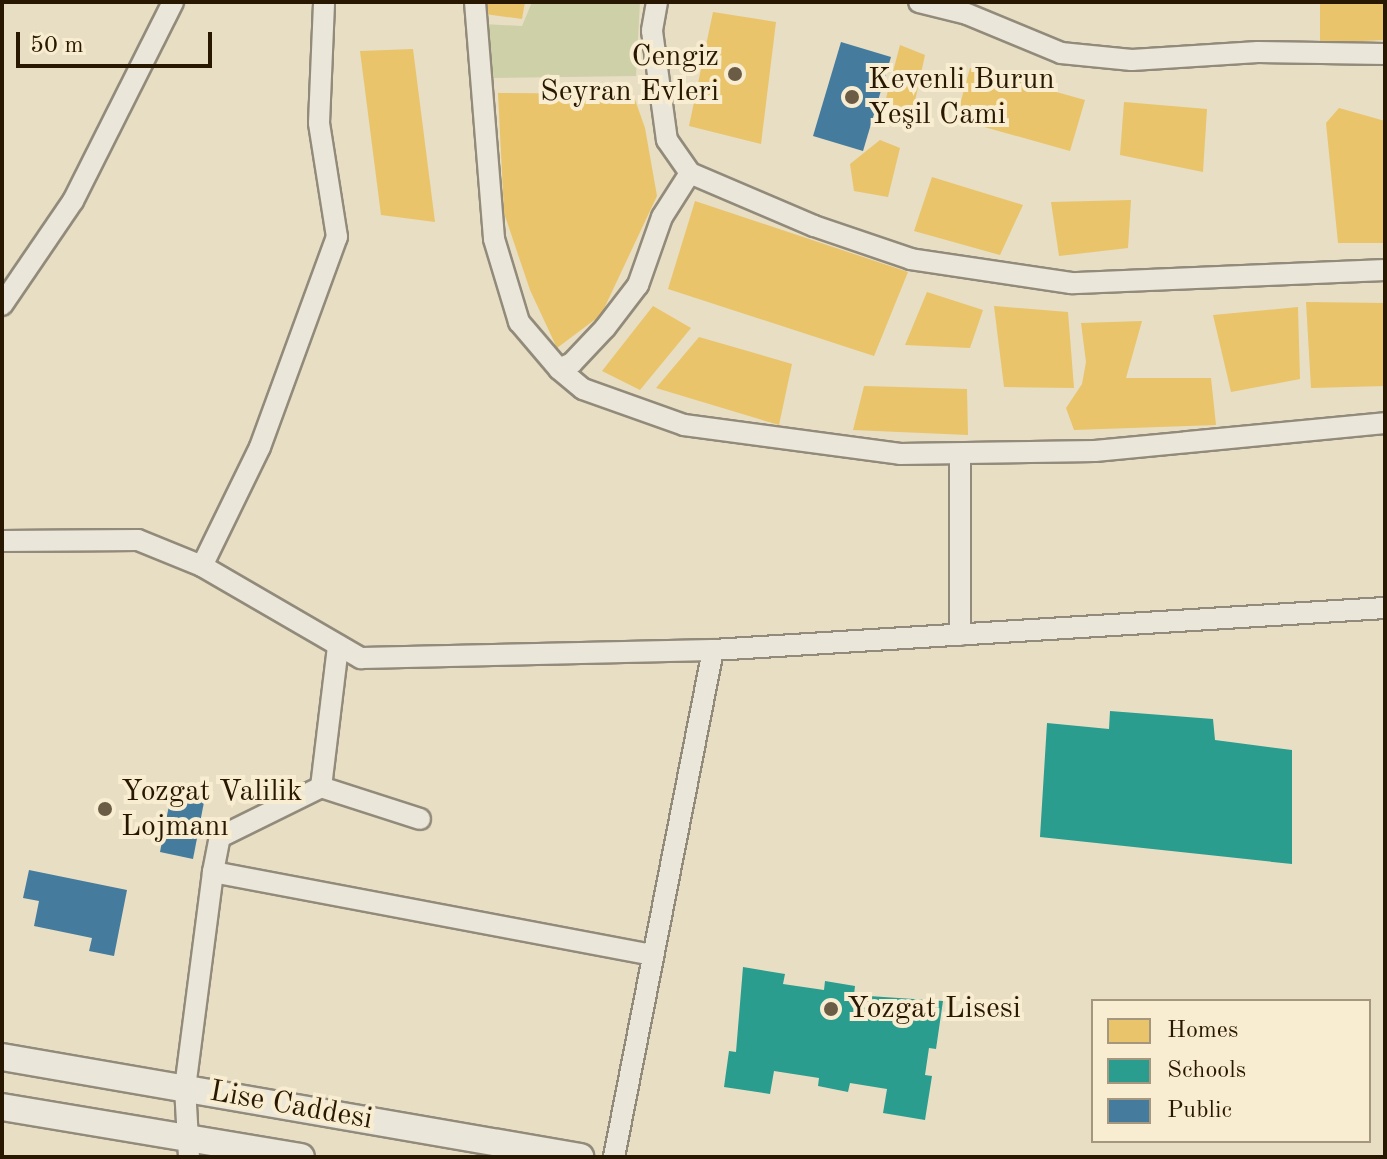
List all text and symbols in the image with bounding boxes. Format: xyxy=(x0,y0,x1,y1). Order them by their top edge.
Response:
scale bar xyxy=(20,16,216,66)
text: 50 m xyxy=(30,34,84,58)
place label: Cengiz Seyran Evleri xyxy=(540,39,719,110)
place label: Kevenli Burun Yeşil Cami xyxy=(868,62,1055,132)
marker: Cengiz Seyran Evleri xyxy=(726,65,744,83)
marker: Kevenli Burun Yeşil Cami xyxy=(843,88,861,106)
place label: Yozgat Valilik Lojmanı xyxy=(121,774,302,844)
marker: Yozgat Valilik Lojmanı xyxy=(96,800,114,818)
place label: Yozgat Lisesi xyxy=(847,991,1021,1027)
legend xyxy=(1091,999,1371,1143)
marker: Yozgat Lisesi xyxy=(822,1000,840,1018)
text: Homes xyxy=(1167,1019,1238,1043)
text: Schools xyxy=(1167,1059,1246,1083)
street label: Lise Caddesi xyxy=(207,1074,375,1138)
text: Public xyxy=(1167,1099,1232,1123)

